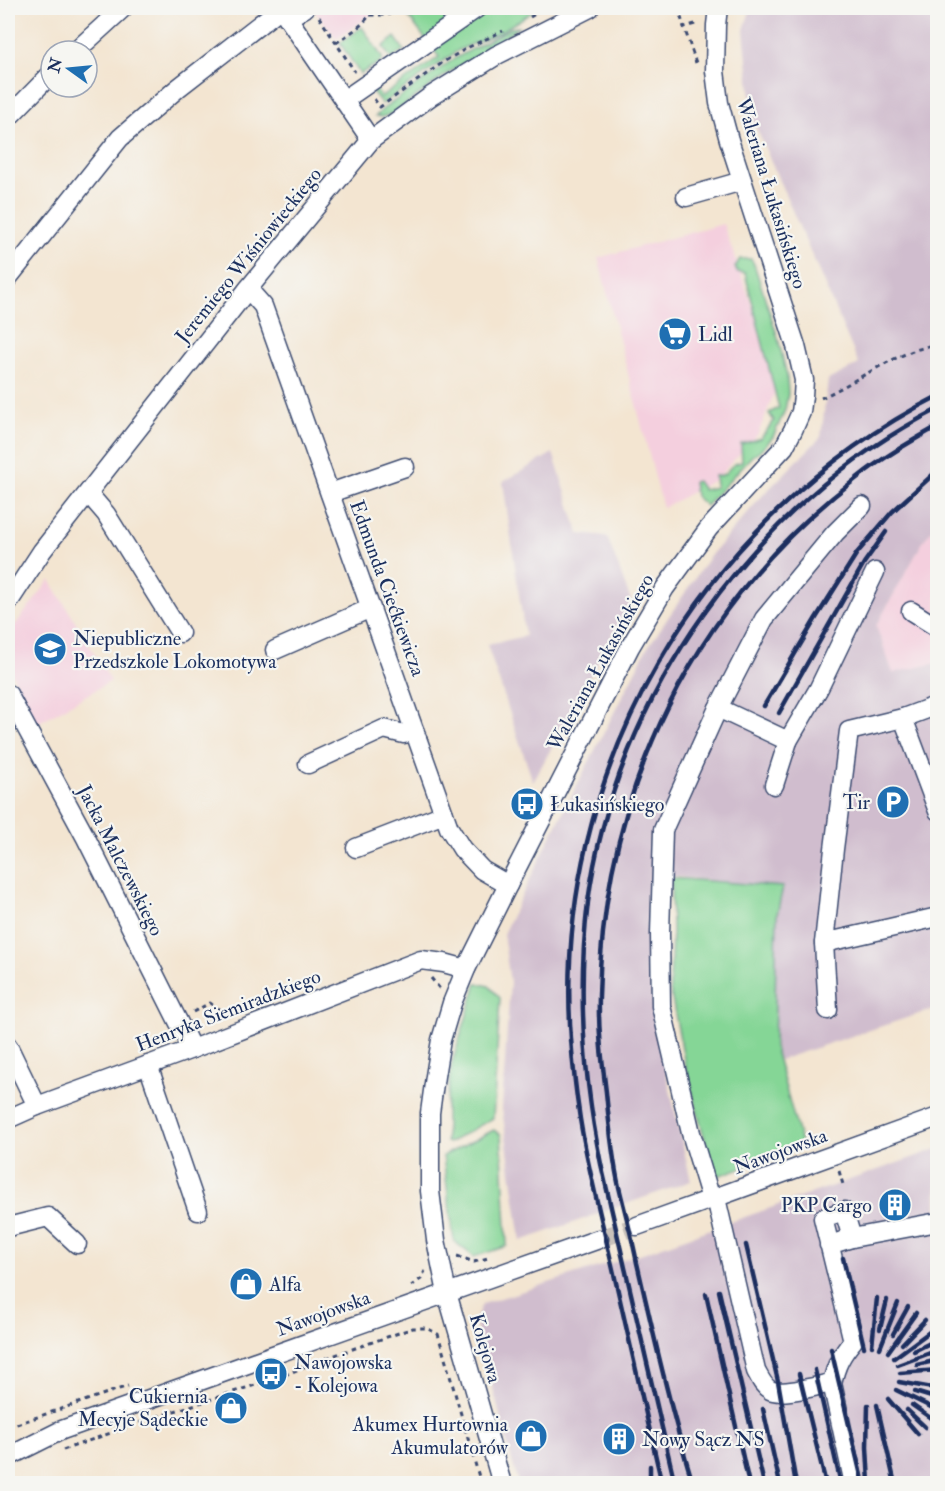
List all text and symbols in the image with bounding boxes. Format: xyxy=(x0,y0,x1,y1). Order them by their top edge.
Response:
north arrow xyxy=(39,39,99,99)
text: N xyxy=(44,55,67,76)
street label: Waleriana Łukasińskiego xyxy=(730,94,812,292)
street label: Jeremiego Wiśniowieckiego xyxy=(169,162,327,349)
supermarket icon: Lidl xyxy=(657,316,693,352)
place label: Lidl xyxy=(698,322,733,347)
street label: Edmunda Ciećkiewicza xyxy=(344,497,431,680)
street label: Waleriana Łukasińskiego xyxy=(541,569,659,756)
place label: Niepubliczne Przedszkole Lokomotywa xyxy=(73,626,277,674)
school or university icon: Niepubliczne Przedszkole Lokomotywa xyxy=(32,631,68,667)
street label: Jacka Malczewskiego xyxy=(71,780,169,940)
parking icon: Tir xyxy=(875,784,911,820)
bus stop icon: Łukasińskiego xyxy=(509,786,545,822)
place label: Tir xyxy=(843,790,871,815)
place label: Łukasińskiego xyxy=(550,792,664,817)
street label: Henryka Siemiradzkiego xyxy=(132,964,324,1057)
street label: Nawojowska xyxy=(730,1123,831,1180)
building icon: PKP Cargo xyxy=(877,1187,913,1223)
place label: PKP Cargo xyxy=(781,1193,872,1218)
shop icon: Alfa xyxy=(228,1266,264,1302)
place label: Alfa xyxy=(268,1272,302,1297)
street label: Nawojowska xyxy=(273,1285,374,1342)
street label: Kolejowa xyxy=(464,1310,508,1387)
place label: Nawojowska - Kolejowa xyxy=(294,1350,393,1398)
bus stop icon: Nawojowska - Kolejowa xyxy=(253,1356,289,1392)
place label: Cukiernia Mecyje Sądeckie xyxy=(78,1384,209,1432)
shop icon: Cukiernia Mecyje Sądeckie xyxy=(213,1390,249,1426)
place label: Akumex Hurtownia Akumulatorów xyxy=(352,1412,509,1460)
shop icon: Akumex Hurtownia Akumulatorów xyxy=(513,1418,549,1454)
building icon: Nowy Sącz NS xyxy=(601,1421,637,1457)
place label: Nowy Sącz NS xyxy=(642,1427,765,1452)

